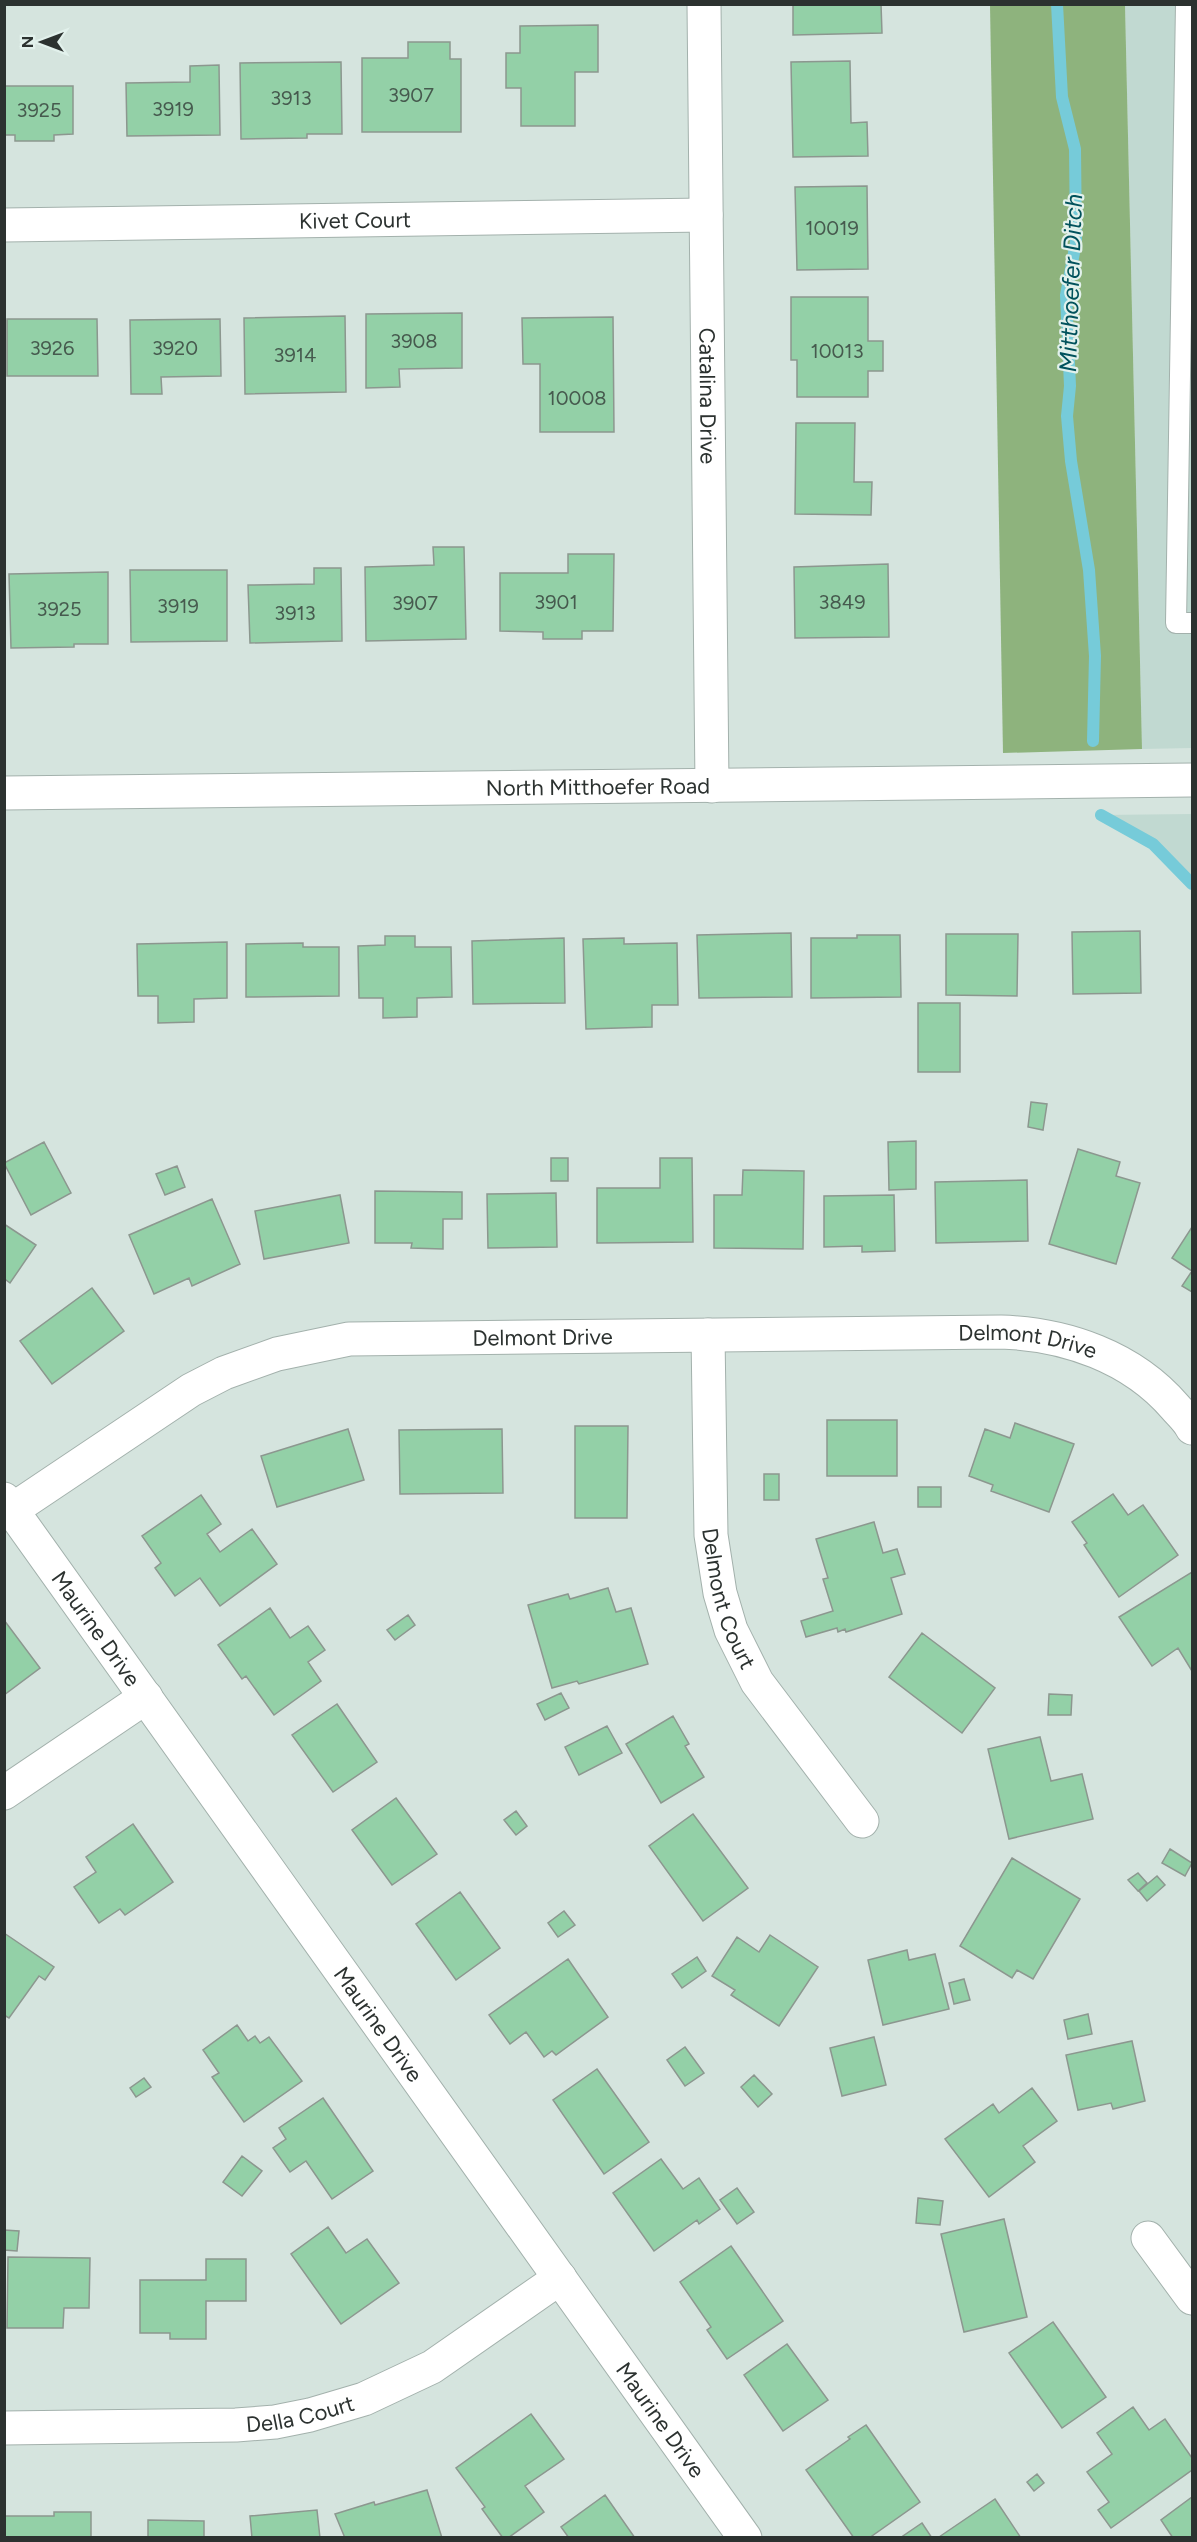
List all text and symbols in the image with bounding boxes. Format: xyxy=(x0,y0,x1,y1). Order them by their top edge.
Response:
north arrow xyxy=(12,12,72,72)
text: N xyxy=(18,36,37,48)
house number: 3907 xyxy=(388,83,434,107)
house number: 3913 xyxy=(270,86,312,110)
house number: 3919 xyxy=(152,97,194,121)
house number: 3925 xyxy=(17,98,61,122)
water label: Mitthoefer Ditch xyxy=(1053,193,1088,373)
street label: Kivet Court xyxy=(299,206,411,235)
house number: 10019 xyxy=(805,216,859,240)
street label: Catalina Drive xyxy=(693,328,722,464)
house number: 3908 xyxy=(390,329,438,353)
house number: 3926 xyxy=(30,336,74,360)
house number: 3920 xyxy=(152,336,198,360)
house number: 10013 xyxy=(810,339,864,363)
house number: 3914 xyxy=(274,343,316,367)
house number: 10008 xyxy=(548,386,607,410)
house number: 3901 xyxy=(534,590,578,614)
house number: 3849 xyxy=(819,590,865,614)
house number: 3907 xyxy=(392,591,438,615)
house number: 3919 xyxy=(157,594,199,618)
house number: 3925 xyxy=(37,597,81,621)
house number: 3913 xyxy=(274,601,316,625)
street label: North Mitthoefer Road xyxy=(486,772,710,802)
street label: Delmont Drive xyxy=(958,1319,1101,1365)
street label: Delmont Drive xyxy=(472,1323,613,1352)
street label: Delmont Court xyxy=(696,1526,761,1674)
street label: Maurine Drive xyxy=(46,1566,146,1692)
street label: Maurine Drive xyxy=(328,1962,428,2087)
street label: Maurine Drive xyxy=(610,2357,711,2483)
street label: Della Court xyxy=(245,2390,357,2438)

